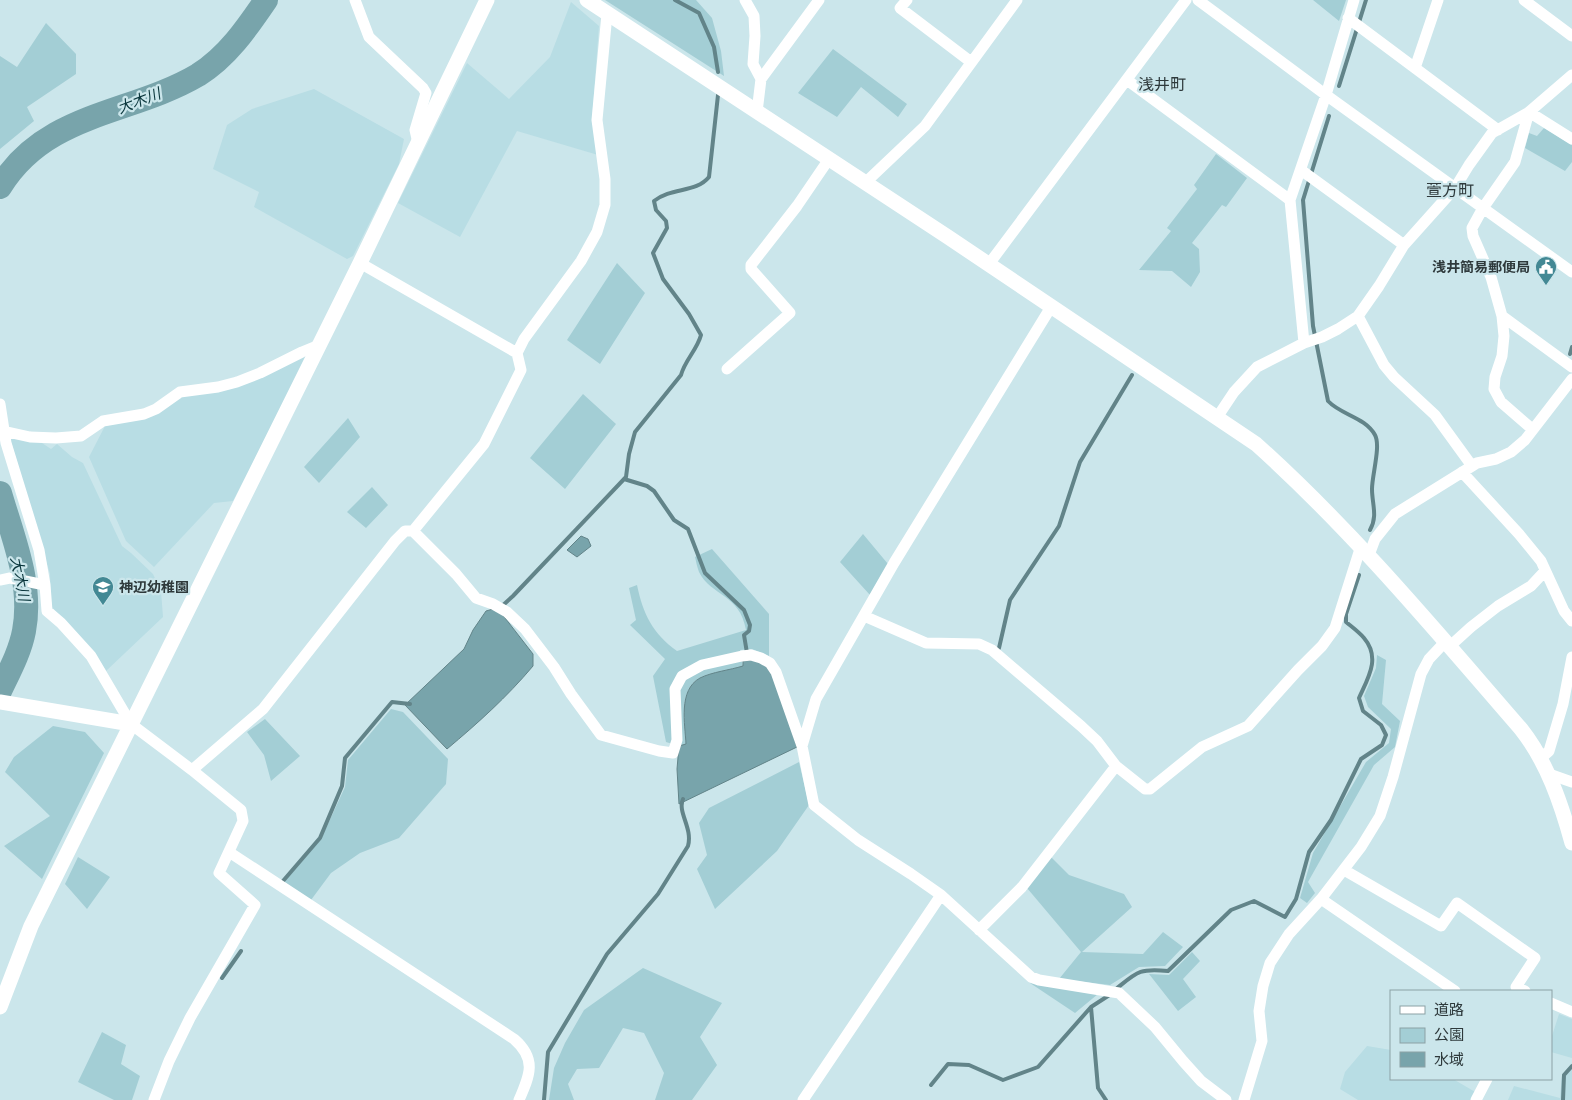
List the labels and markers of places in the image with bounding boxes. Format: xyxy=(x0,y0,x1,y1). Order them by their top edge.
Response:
public building icon: 浅井簡易郵便局 xyxy=(1534,255,1558,286)
place label: 浅井簡易郵便局 xyxy=(1432,259,1530,276)
school or university icon: 神辺幼稚園 xyxy=(91,575,115,606)
place label: 神辺幼稚園 xyxy=(119,579,189,596)

